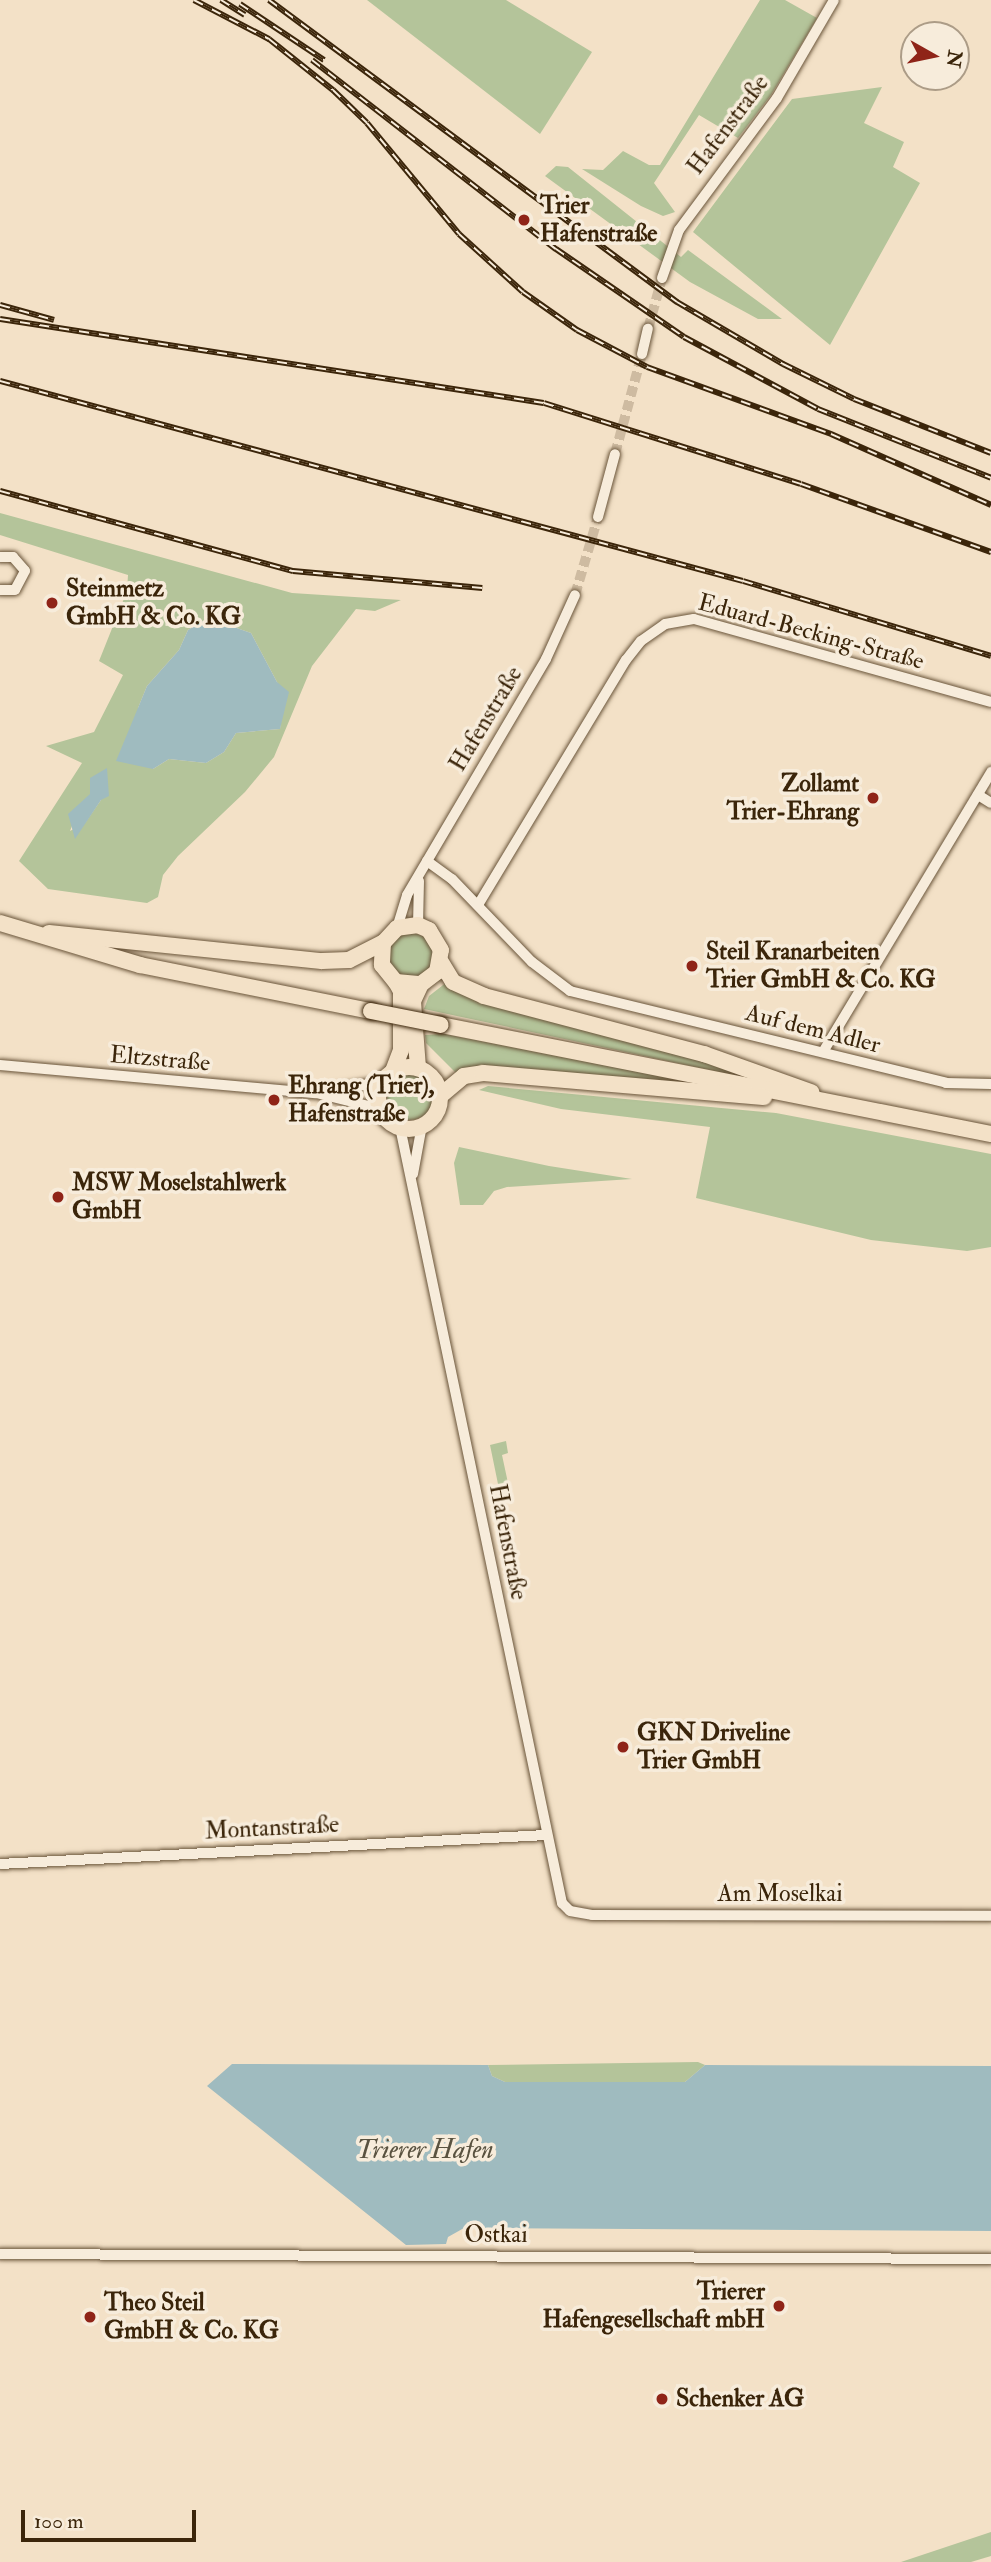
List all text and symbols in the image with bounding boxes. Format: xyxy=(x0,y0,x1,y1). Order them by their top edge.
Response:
north arrow xyxy=(900,21,970,91)
text: N xyxy=(941,49,967,69)
street label: Hafenstraße xyxy=(681,69,775,181)
place label: Trier Hafenstraße xyxy=(540,192,657,248)
marker: Trier Hafenstraße xyxy=(514,210,534,230)
place label: Steinmetz GmbH & Co. KG xyxy=(66,575,241,631)
street label: Eduard-Becking-Straße xyxy=(695,588,927,676)
marker: Steinmetz GmbH & Co. KG xyxy=(44,595,60,611)
street label: Hafenstraße xyxy=(443,661,529,777)
place label: Zollamt Trier-Ehrang xyxy=(727,770,859,826)
marker: Zollamt Trier-Ehrang xyxy=(865,790,881,806)
place label: Steil Kranarbeiten Trier GmbH & Co. KG xyxy=(706,938,935,994)
marker: Steil Kranarbeiten Trier GmbH & Co. KG xyxy=(684,958,700,974)
street label: Auf dem Adler xyxy=(743,998,883,1060)
street label: Eltzstraße xyxy=(109,1040,211,1078)
place label: Ehrang (Trier), Hafenstraße xyxy=(288,1072,434,1128)
marker: Ehrang (Trier), Hafenstraße xyxy=(266,1092,282,1108)
place label: MSW Moselstahlwerk GmbH xyxy=(72,1169,286,1225)
marker: MSW Moselstahlwerk GmbH xyxy=(50,1189,66,1205)
street label: Hafenstraße xyxy=(483,1482,533,1602)
place label: GKN Driveline Trier GmbH xyxy=(637,1719,790,1775)
marker: GKN Driveline Trier GmbH xyxy=(615,1739,631,1755)
street label: Montanstraße xyxy=(204,1810,340,1846)
street label: Am Moselkai xyxy=(717,1880,843,1908)
water label: Trierer Hafen xyxy=(356,2135,494,2167)
street label: Ostkai xyxy=(464,2221,528,2249)
place label: Trierer Hafengesellschaft mbH xyxy=(542,2278,765,2334)
place label: Theo Steil GmbH & Co. KG xyxy=(104,2289,279,2345)
marker: Trierer Hafengesellschaft mbH xyxy=(771,2298,787,2314)
marker: Theo Steil GmbH & Co. KG xyxy=(82,2309,98,2325)
place label: Schenker AG xyxy=(676,2385,804,2413)
marker: Schenker AG xyxy=(654,2391,670,2407)
scale bar xyxy=(24,2496,200,2540)
text: 100 m xyxy=(34,2508,84,2535)

